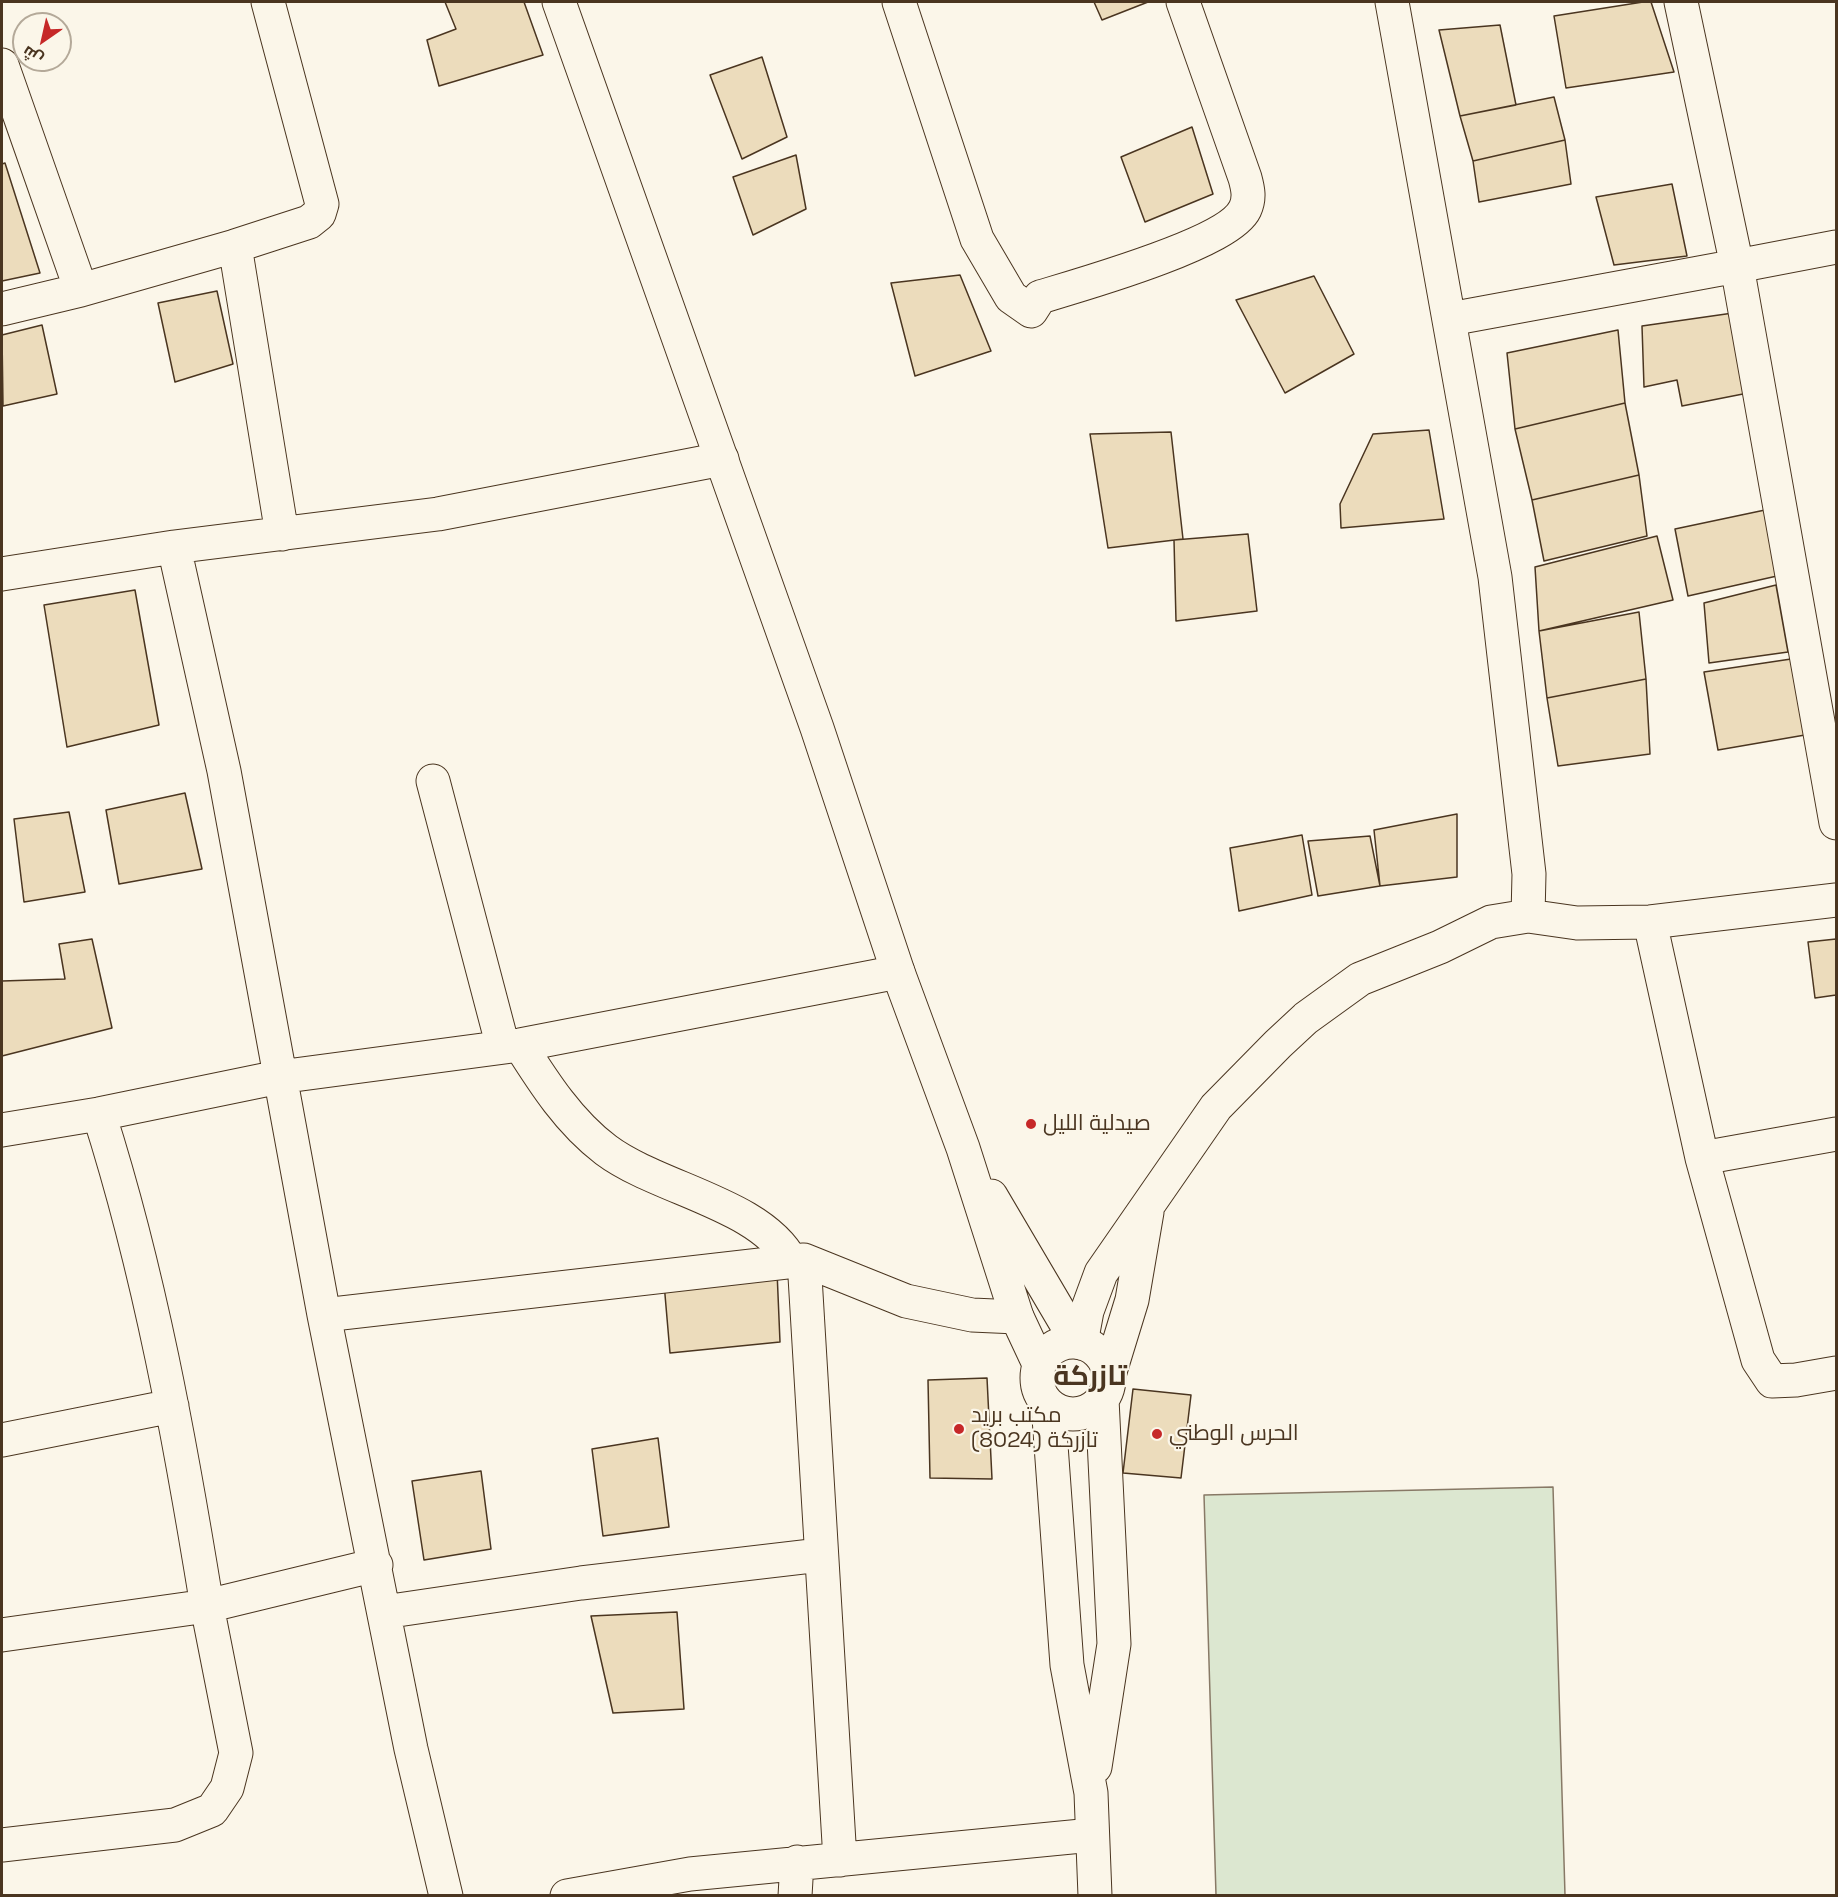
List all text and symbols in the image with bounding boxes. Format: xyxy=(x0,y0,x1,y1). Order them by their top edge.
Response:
north arrow xyxy=(12,12,72,72)
text: ش xyxy=(18,41,47,70)
place label: صيدلية الليل xyxy=(1043,1111,1151,1137)
marker: صيدلية الليل xyxy=(1024,1117,1038,1131)
district label: تازركة xyxy=(1053,1360,1127,1394)
place label: مكتب بريد تازركة (8024) xyxy=(971,1403,1098,1454)
place label: الحرس الوطني xyxy=(1169,1421,1299,1447)
marker: مكتب بريد تازركة (8024) xyxy=(952,1422,966,1436)
marker: الحرس الوطني xyxy=(1150,1427,1164,1441)

